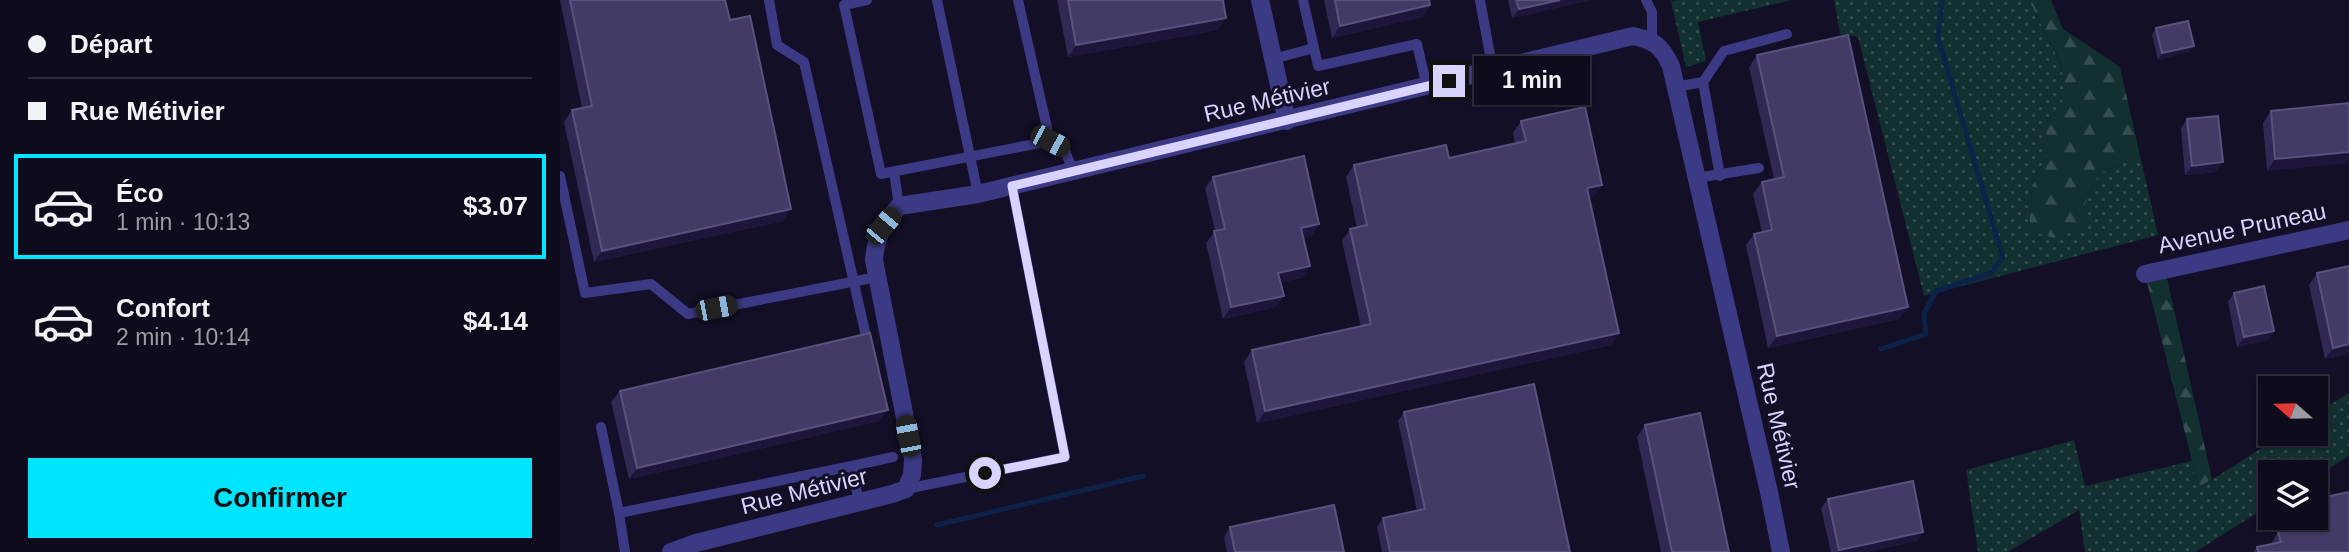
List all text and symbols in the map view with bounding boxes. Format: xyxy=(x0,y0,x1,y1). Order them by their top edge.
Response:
text: Départ xyxy=(70,29,152,59)
callout: 1 min xyxy=(1474,56,1589,106)
route end xyxy=(1433,65,1465,97)
text: 1 min xyxy=(1502,67,1562,93)
street label: Rue Métivier xyxy=(1201,73,1333,127)
text: Rue Métivier xyxy=(70,96,225,126)
car xyxy=(1027,122,1074,160)
icon: car xyxy=(32,175,95,238)
text: Éco xyxy=(116,178,164,208)
text: $3.07 xyxy=(463,191,528,221)
street label: Avenue Pruneau xyxy=(2156,198,2328,258)
car xyxy=(862,203,905,249)
text: 1 min · 10:13 xyxy=(116,209,250,235)
icon: car xyxy=(32,290,95,353)
text: Confort xyxy=(116,293,210,323)
car xyxy=(694,294,739,322)
text: $4.14 xyxy=(463,306,528,336)
text: 2 min · 10:14 xyxy=(116,324,250,350)
street label: Rue Métivier xyxy=(1752,360,1806,492)
north arrow xyxy=(2258,376,2328,446)
map controls xyxy=(2258,376,2328,530)
car xyxy=(894,413,923,459)
route start xyxy=(969,457,1001,489)
button: Confirmer xyxy=(28,458,532,538)
button: layers xyxy=(2258,460,2328,530)
street label: Rue Métivier xyxy=(738,463,870,519)

